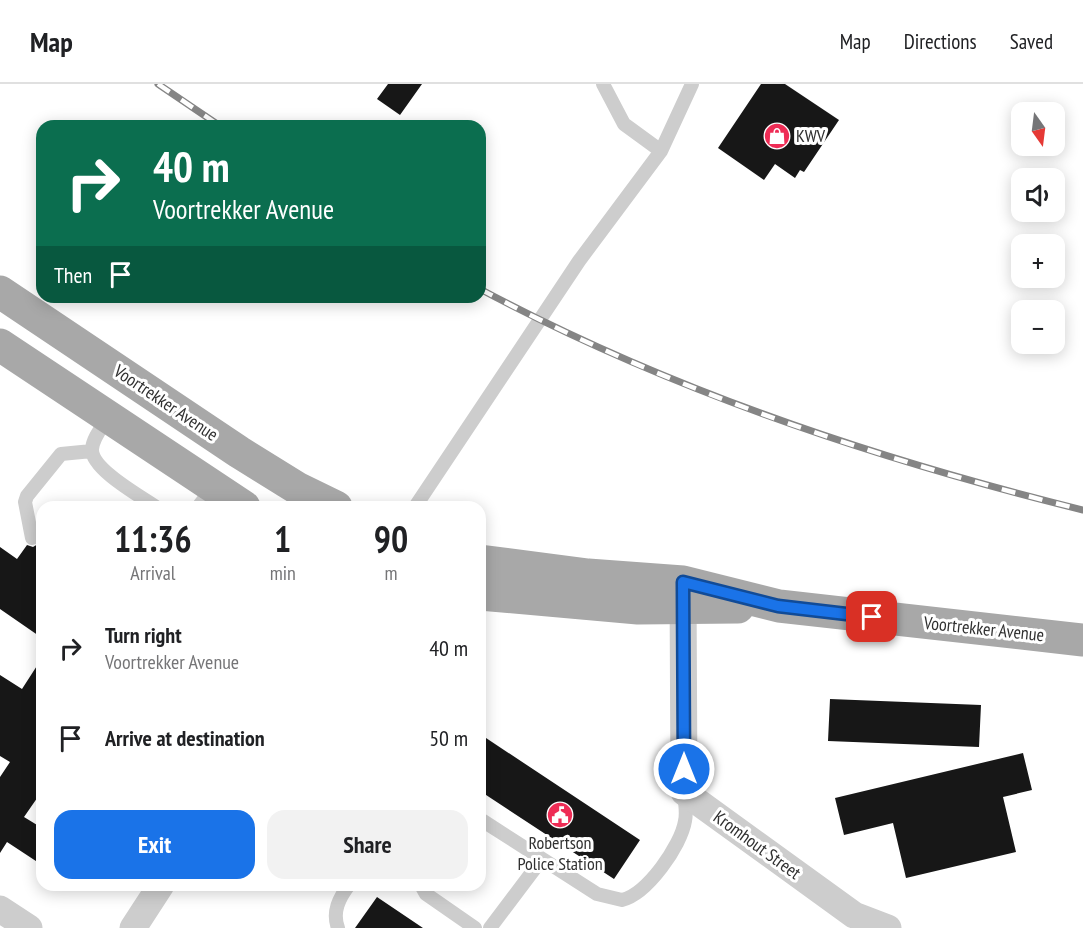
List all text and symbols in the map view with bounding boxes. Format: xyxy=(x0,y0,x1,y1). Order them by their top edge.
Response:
text: Map xyxy=(30,23,73,60)
text: Map xyxy=(840,28,871,55)
text: Directions xyxy=(904,28,977,55)
text: Saved xyxy=(1010,28,1053,55)
north arrow xyxy=(1011,102,1065,156)
map controls xyxy=(1011,102,1065,354)
shop icon: KWV xyxy=(762,121,792,151)
place label: KWV xyxy=(796,124,826,147)
text: 40 m xyxy=(153,139,230,194)
icon: right xyxy=(54,144,132,222)
button: sound xyxy=(1011,168,1065,222)
text: Voortrekker Avenue xyxy=(153,192,334,226)
button: + xyxy=(1011,234,1065,288)
icon: arrive xyxy=(104,258,137,291)
text: Then xyxy=(54,261,92,289)
button: − xyxy=(1011,300,1065,354)
street label: Voortrekker Avenue xyxy=(109,359,223,446)
text: 11:36 xyxy=(114,515,192,562)
text: 1 xyxy=(274,515,291,562)
text: 90 xyxy=(374,515,408,562)
text: Arrival xyxy=(130,560,175,586)
text: min xyxy=(270,560,296,586)
text: m xyxy=(384,560,397,586)
pin xyxy=(846,591,897,642)
icon: arrive xyxy=(855,600,888,633)
street label: Voortrekker Avenue xyxy=(922,611,1045,646)
text: Turn right xyxy=(105,621,182,649)
icon: right xyxy=(54,632,87,665)
text: 40 m xyxy=(429,634,468,662)
text: Voortrekker Avenue xyxy=(105,649,239,675)
icon: arrive xyxy=(54,722,87,755)
text: Arrive at destination xyxy=(105,724,265,752)
text: 50 m xyxy=(429,724,468,752)
position arrow xyxy=(652,737,716,801)
public building icon: Robertson Police Station xyxy=(545,800,575,830)
street label: Kromhout Street xyxy=(709,805,806,884)
button: Exit xyxy=(54,810,255,879)
button: Share xyxy=(267,810,468,879)
place label: Robertson Police Station xyxy=(517,831,603,875)

